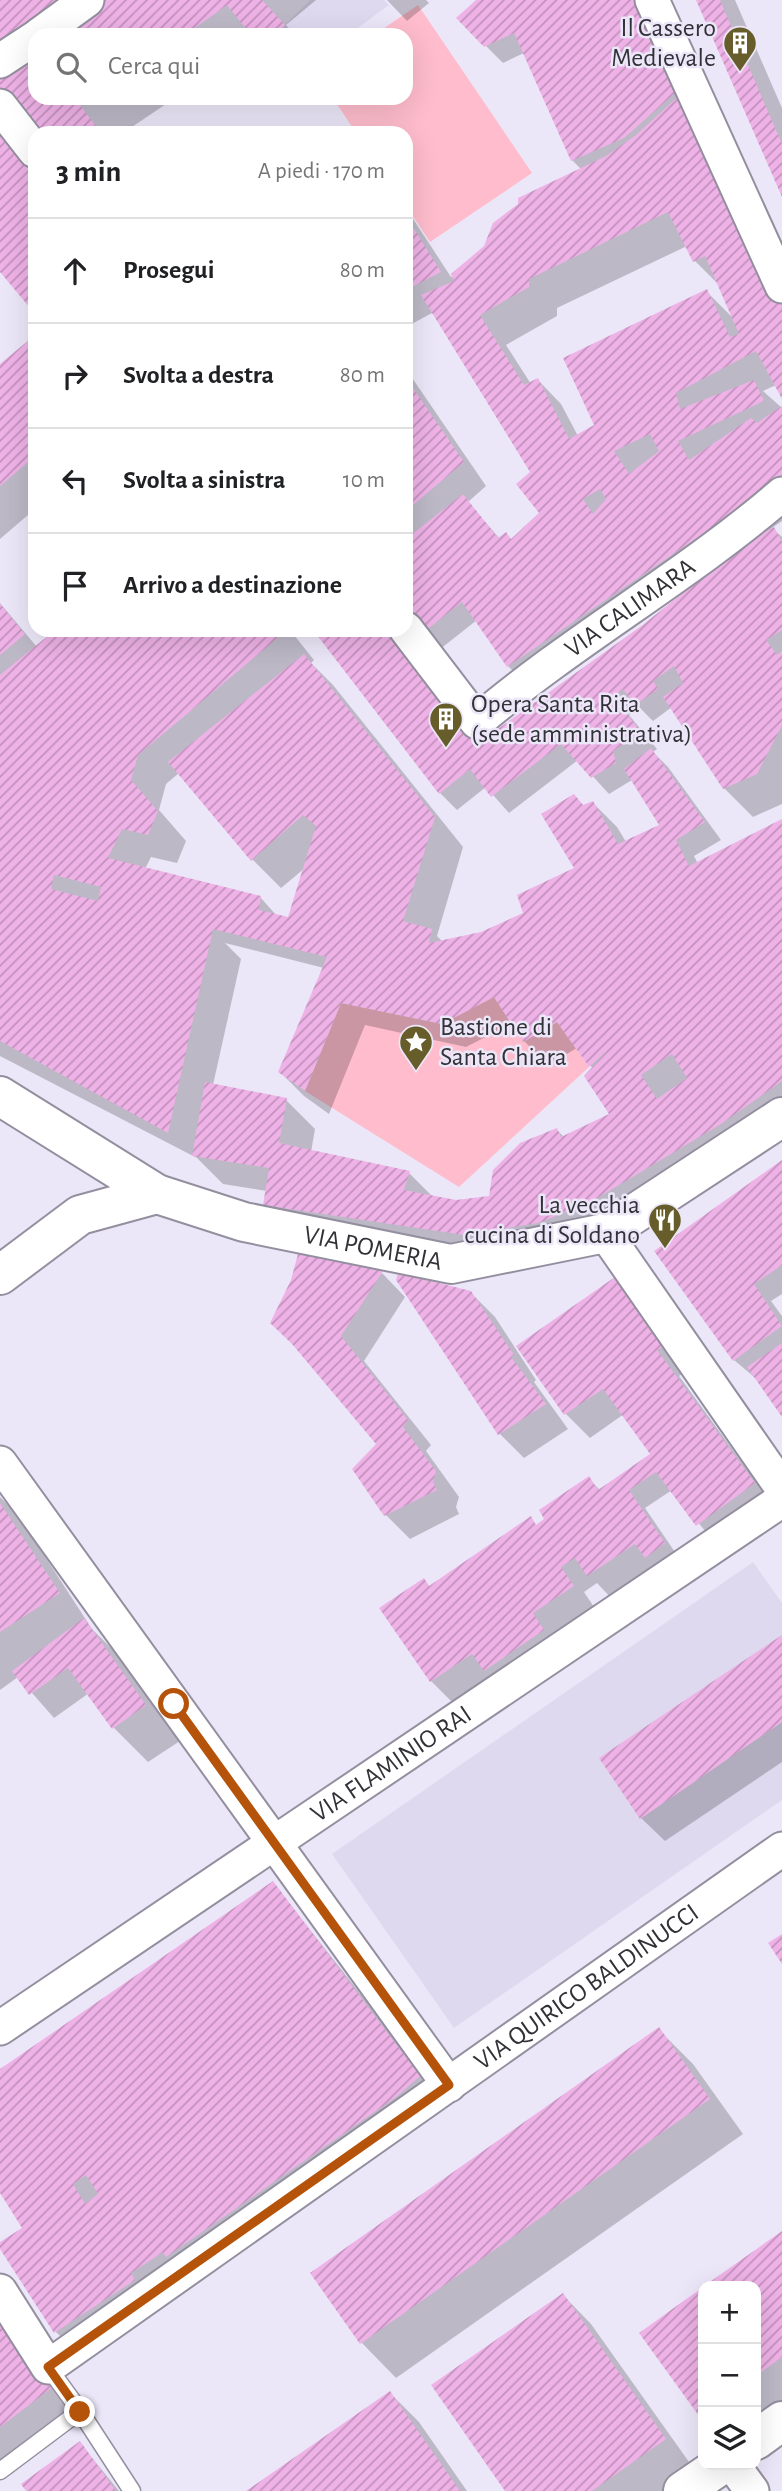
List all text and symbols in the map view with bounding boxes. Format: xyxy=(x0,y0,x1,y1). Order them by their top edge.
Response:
place label: Il Cassero Medievale xyxy=(611,15,716,71)
building icon: Il Cassero Medievale xyxy=(721,24,759,73)
search box xyxy=(28,28,413,105)
icon: search xyxy=(52,48,90,86)
text: Cerca qui xyxy=(108,53,200,79)
text: 3 min xyxy=(56,157,121,187)
text: A piedi · 170 m xyxy=(258,160,385,183)
icon: ahead xyxy=(56,252,94,290)
text: Prosegui xyxy=(123,257,214,283)
text: 80 m xyxy=(340,259,385,282)
icon: right xyxy=(56,357,94,395)
text: Svolta a destra xyxy=(123,362,274,388)
text: 80 m xyxy=(340,364,385,387)
icon: left xyxy=(56,462,94,500)
text: Svolta a sinistra xyxy=(123,467,285,493)
text: 10 m xyxy=(343,469,385,492)
street label: VIA CALIMARA xyxy=(560,553,700,662)
icon: arrive xyxy=(56,567,94,605)
text: Arrivo a destinazione xyxy=(123,572,342,598)
place label: Opera Santa Rita (sede amministrativa) xyxy=(471,691,692,747)
building icon: Opera Santa Rita (sede amministrativa) xyxy=(427,700,465,749)
place label: Bastione di Santa Chiara xyxy=(440,1014,567,1070)
place icon: Bastione di Santa Chiara xyxy=(397,1023,435,1072)
place label: La vecchia cucina di Soldano xyxy=(464,1192,640,1248)
restaurant icon: La vecchia cucina di Soldano xyxy=(646,1201,684,1250)
street label: VIA POMERIA xyxy=(301,1221,444,1275)
route start xyxy=(158,1688,189,1719)
street label: VIA FLAMINIO RAI xyxy=(306,1701,476,1827)
street label: VIA QUIRICO BALDINUCCI xyxy=(470,1899,703,2075)
map controls xyxy=(698,2281,761,2470)
button: + xyxy=(698,2281,761,2344)
button: − xyxy=(698,2344,761,2407)
route end xyxy=(64,2396,95,2427)
button: layers xyxy=(698,2407,761,2470)

